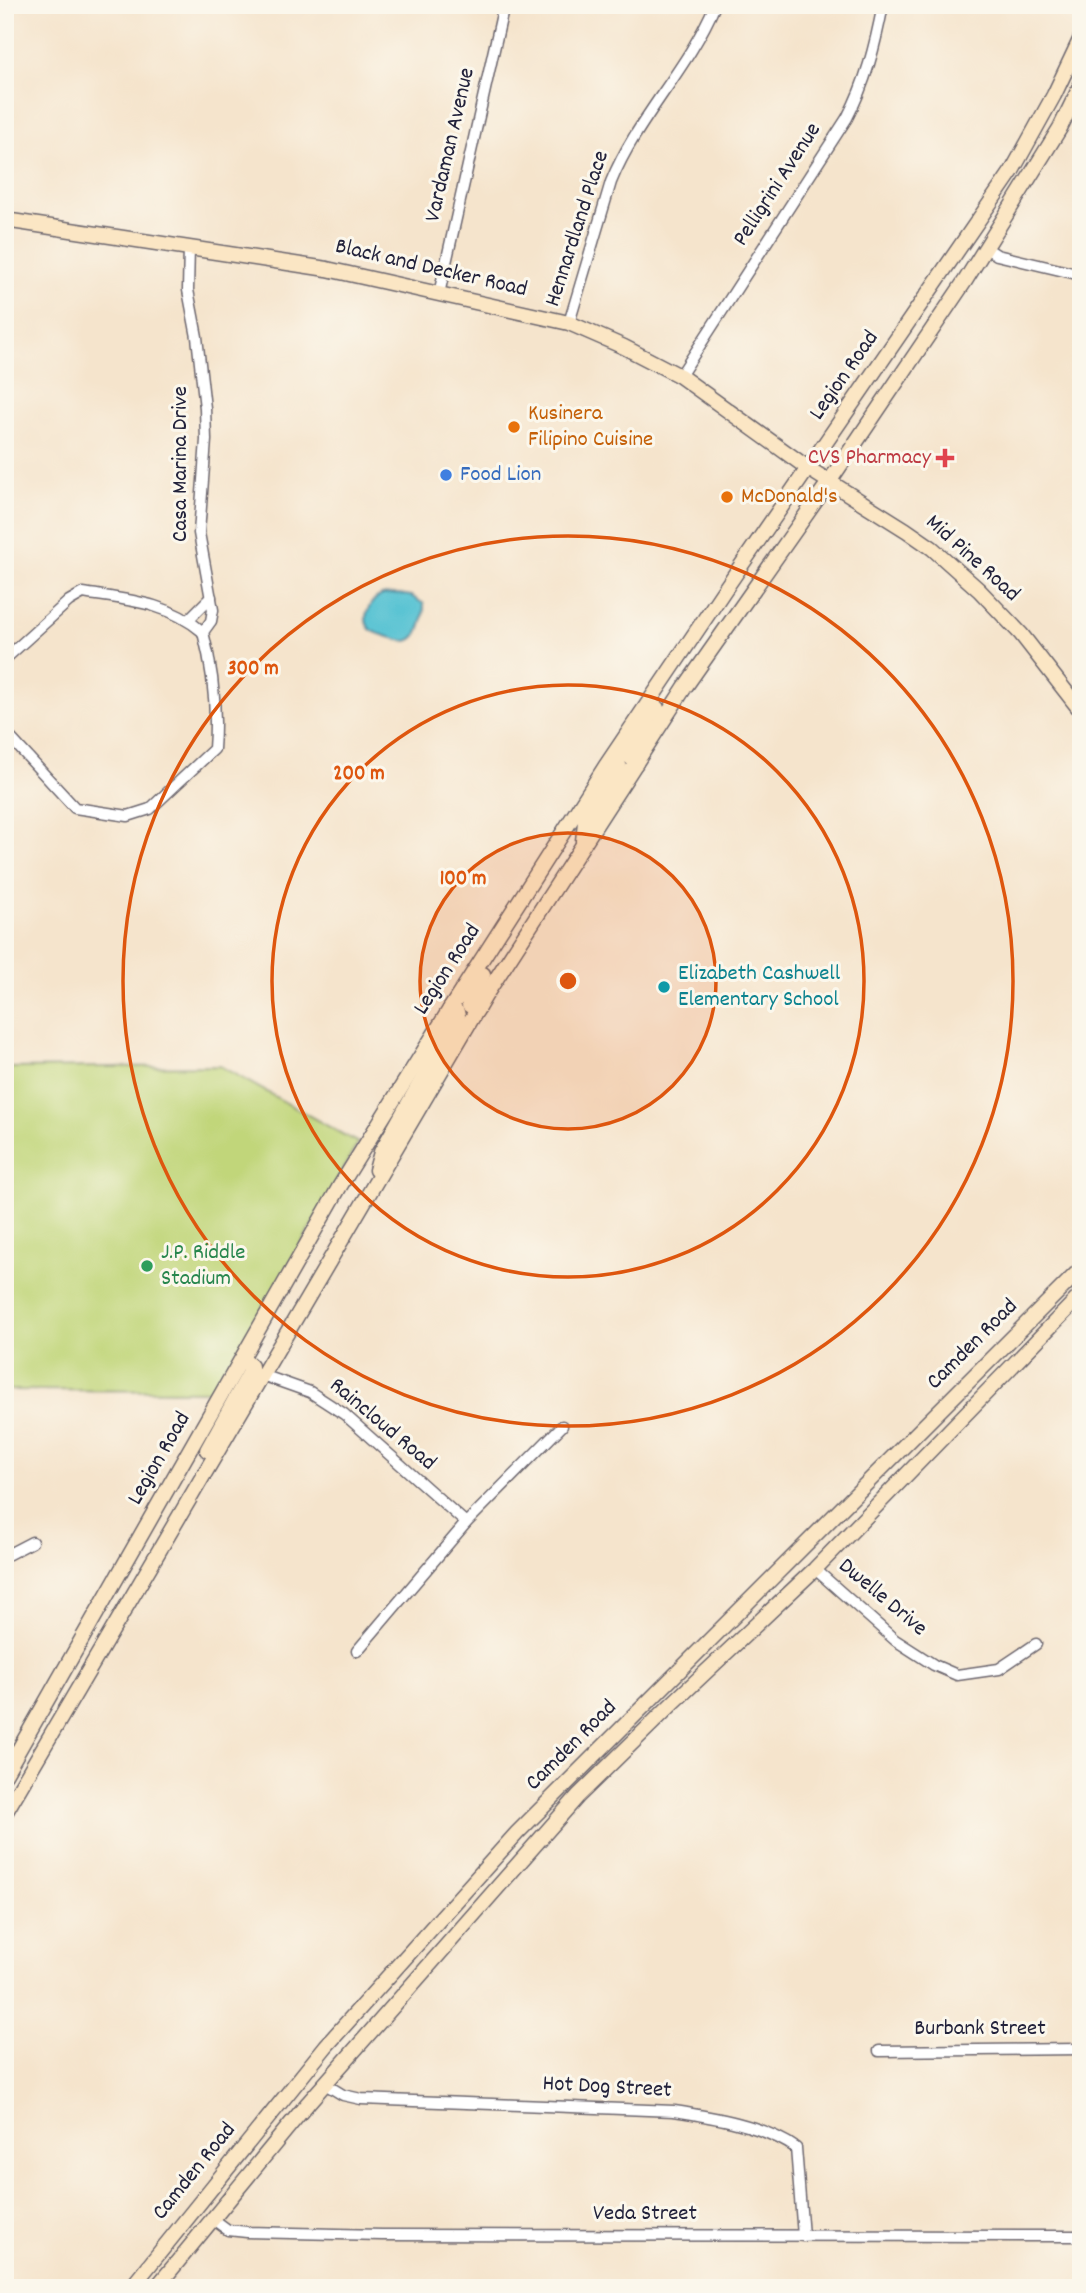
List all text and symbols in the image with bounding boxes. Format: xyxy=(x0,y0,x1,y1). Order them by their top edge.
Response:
street label: Vardaman Avenue xyxy=(417,65,485,225)
street label: Pelligrini Avenue xyxy=(726,117,830,253)
street label: Hennardland Place xyxy=(537,147,619,311)
street label: Black and Decker Road xyxy=(332,231,530,307)
street label: Legion Road xyxy=(802,324,888,428)
street label: Casa Marina Drive xyxy=(165,386,198,542)
place label: Kusinera Filipino Cuisine xyxy=(528,398,653,457)
marker: Kusinera Filipino Cuisine xyxy=(506,419,522,435)
place label: CVS Pharmacy xyxy=(808,442,932,475)
marker: CVS Pharmacy xyxy=(937,450,953,466)
place label: Food Lion xyxy=(460,459,541,492)
marker: Food Lion xyxy=(438,467,454,483)
place label: McDonald's xyxy=(741,481,838,514)
marker: McDonald's xyxy=(719,489,735,505)
street label: Mid Pine Road xyxy=(917,507,1027,611)
text: 300 m xyxy=(227,655,279,685)
text: 200 m xyxy=(333,760,385,790)
text: 100 m xyxy=(440,865,486,895)
street label: Legion Road xyxy=(406,918,490,1022)
place label: Elizabeth Cashwell Elementary School xyxy=(678,958,841,1017)
centre of rings xyxy=(556,969,580,993)
marker: Elizabeth Cashwell Elementary School xyxy=(656,979,672,995)
place label: J.P. Riddle Stadium xyxy=(161,1237,245,1296)
marker: J.P. Riddle Stadium xyxy=(139,1258,155,1274)
street label: Camden Road xyxy=(920,1292,1026,1398)
street label: Raincloud Road xyxy=(321,1370,443,1480)
street label: Legion Road xyxy=(120,1406,200,1512)
street label: Dwelle Drive xyxy=(830,1551,934,1645)
street label: Camden Road xyxy=(519,1693,625,1799)
street label: Burbank Street xyxy=(914,2013,1046,2046)
street label: Hot Dog Street xyxy=(542,2068,672,2108)
street label: Camden Road xyxy=(145,2116,245,2228)
street label: Veda Street xyxy=(593,2198,697,2231)

